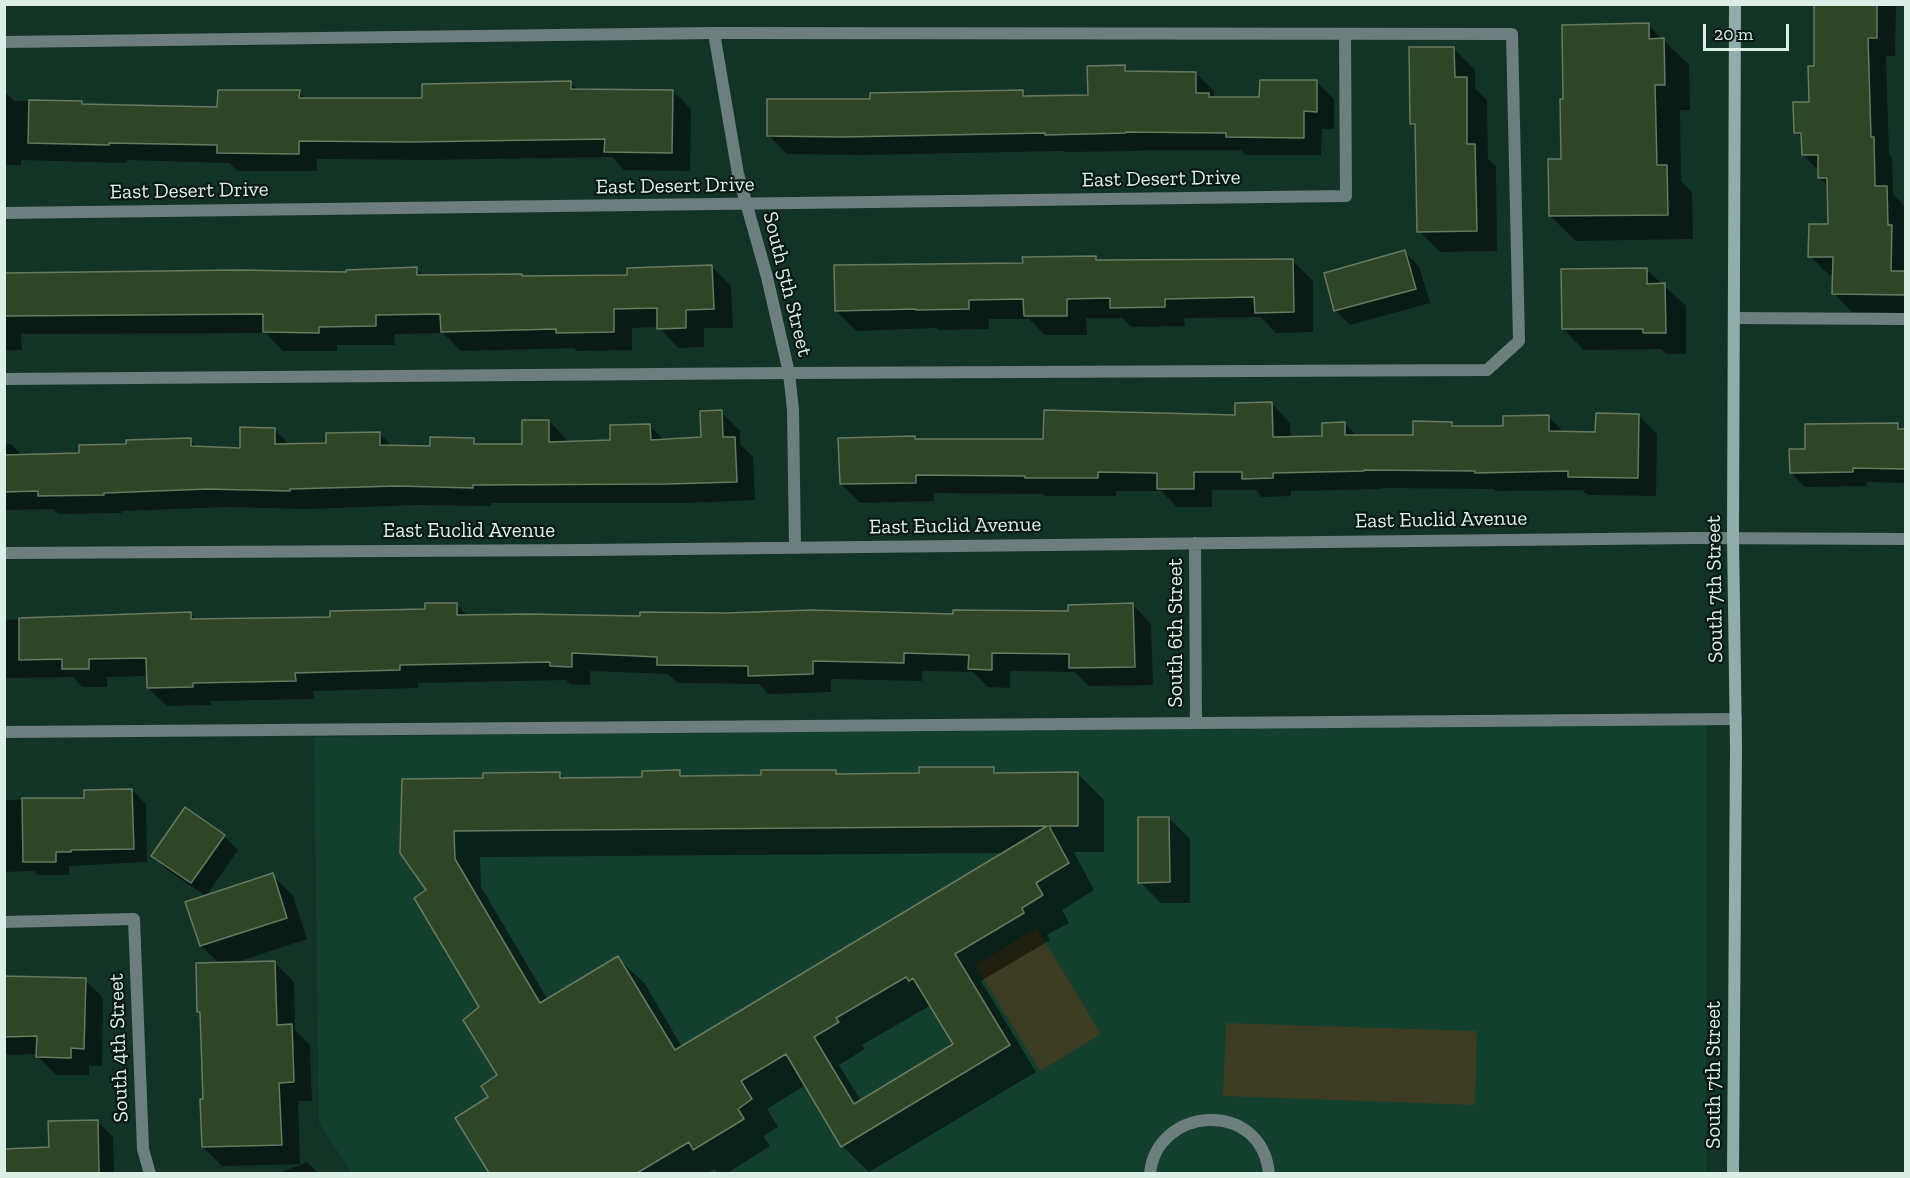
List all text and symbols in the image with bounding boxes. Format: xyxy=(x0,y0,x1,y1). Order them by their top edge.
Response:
scale bar xyxy=(1706,12,1792,50)
text: 20 m xyxy=(1714,23,1753,45)
street label: East Desert Drive xyxy=(1081,165,1241,193)
street label: East Desert Drive xyxy=(595,172,755,200)
street label: East Desert Drive xyxy=(109,177,269,205)
street label: South 5th Street xyxy=(757,209,817,359)
street label: East Euclid Avenue xyxy=(1355,506,1527,534)
street label: East Euclid Avenue xyxy=(869,512,1041,540)
street label: South 7th Street xyxy=(1701,515,1729,663)
street label: East Euclid Avenue xyxy=(383,518,555,544)
street label: South 6th Street xyxy=(1163,559,1189,707)
street label: South 4th Street xyxy=(104,973,134,1123)
street label: South 7th Street xyxy=(1701,1001,1727,1149)

